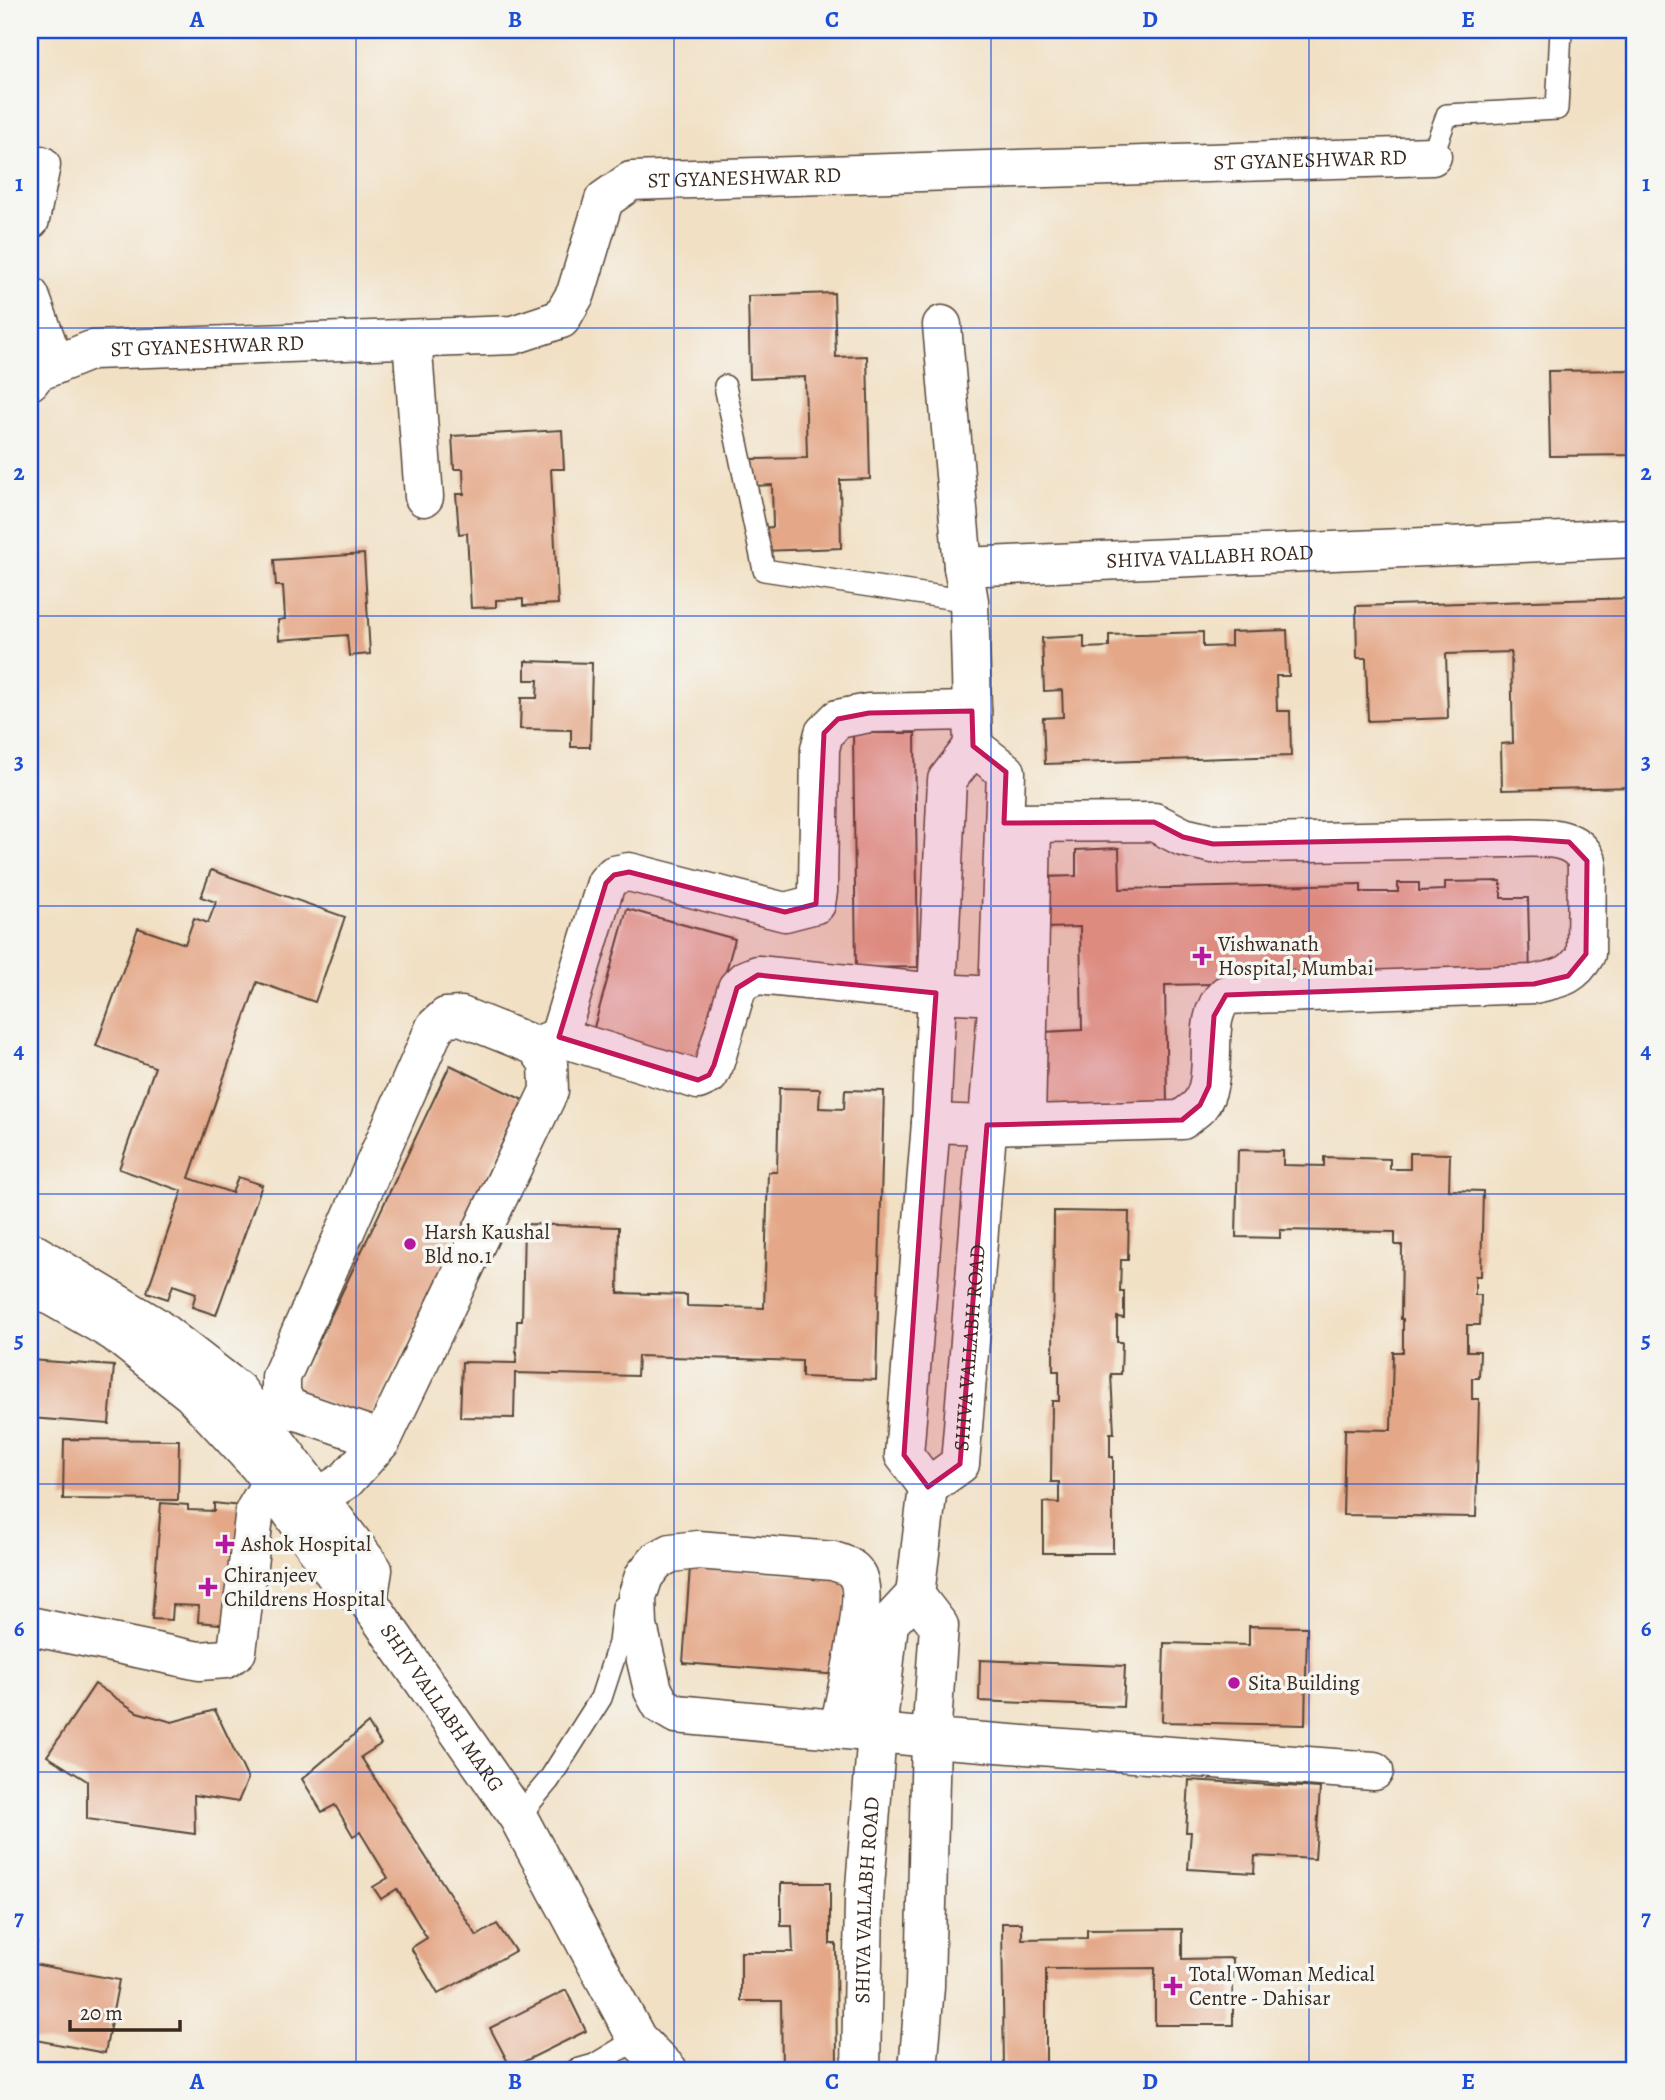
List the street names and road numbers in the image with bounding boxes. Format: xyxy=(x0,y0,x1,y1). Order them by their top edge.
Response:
street label: ST GYANESHWAR RD xyxy=(1213,143,1407,177)
street label: ST GYANESHWAR RD xyxy=(647,160,841,194)
street label: ST GYANESHWAR RD xyxy=(110,328,305,363)
street label: SHIVA VALLABH ROAD xyxy=(1106,538,1314,575)
street label: SHIVA VALLABH ROAD xyxy=(947,1243,992,1452)
street label: SHIV VALLABH MARG xyxy=(374,1618,510,1797)
street label: SHIVA VALLABH ROAD xyxy=(848,1796,886,2004)

